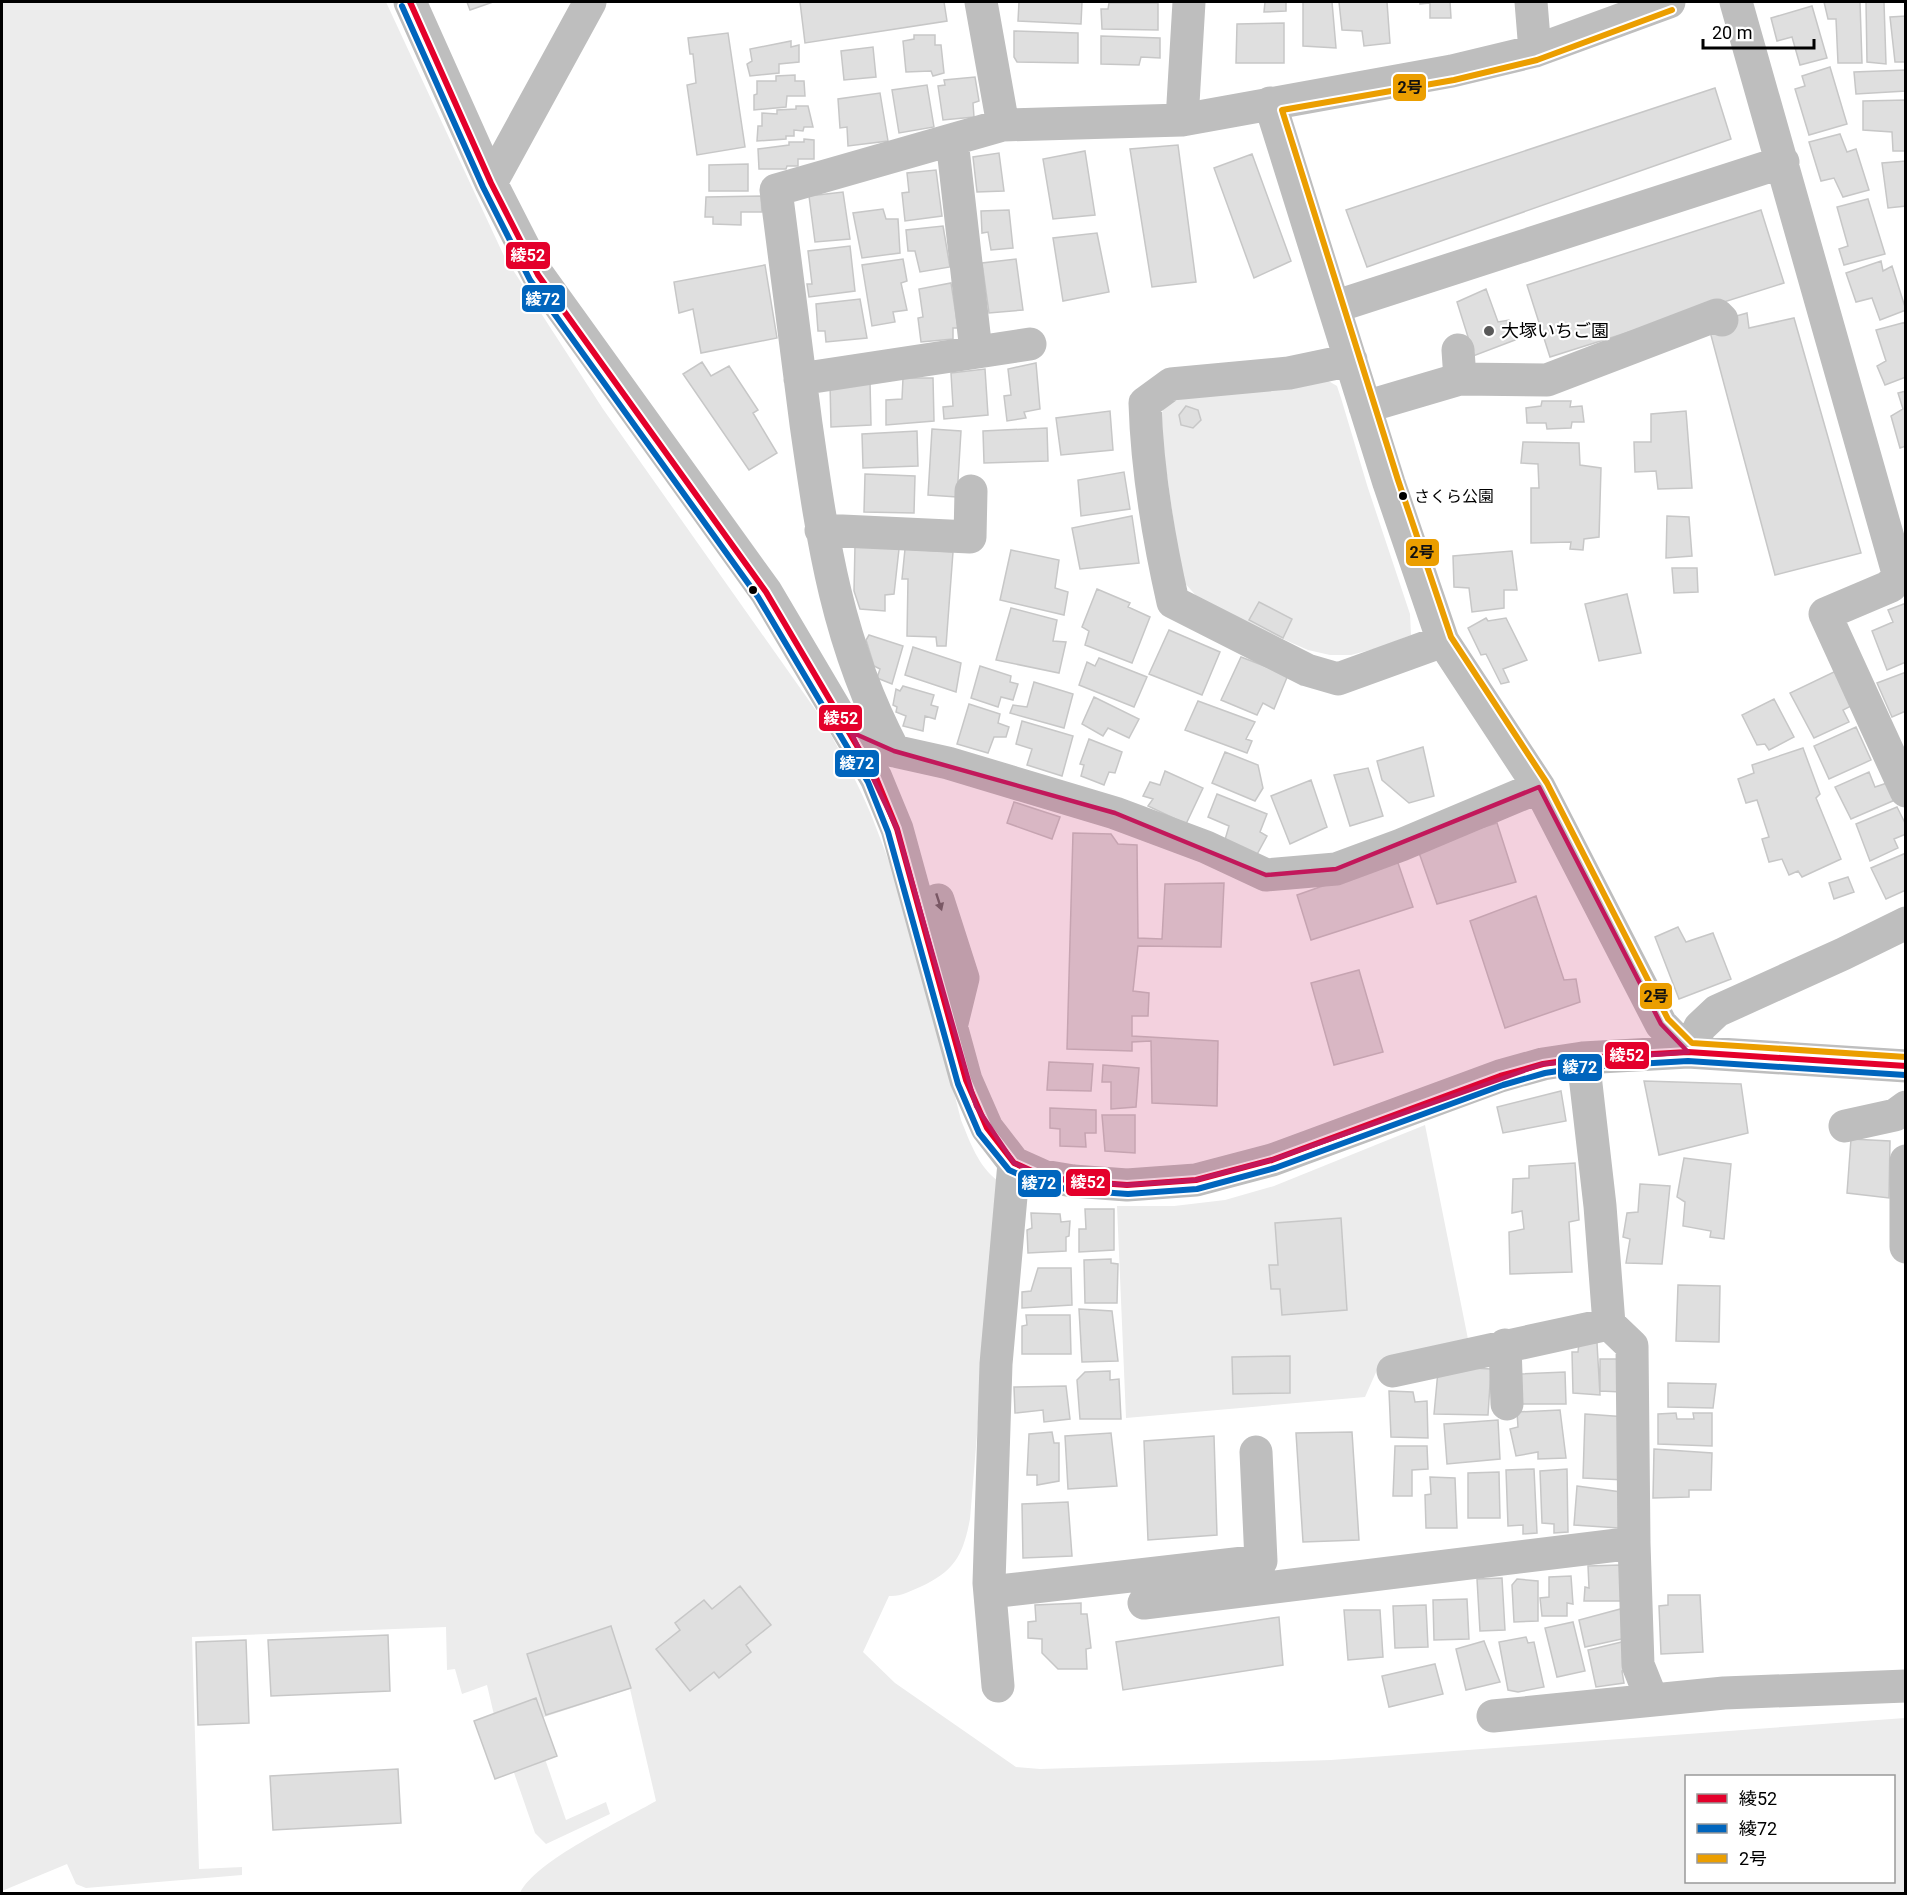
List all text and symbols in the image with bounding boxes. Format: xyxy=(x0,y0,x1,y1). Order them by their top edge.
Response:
scale bar xyxy=(1703,12,1814,50)
text: 20 m xyxy=(1712,22,1752,43)
line badge: 2号 xyxy=(1392,73,1427,102)
text: 2号 xyxy=(1397,78,1423,97)
line badge: 綾52 xyxy=(505,241,551,270)
text: 綾52 xyxy=(511,246,545,265)
line badge: 綾72 xyxy=(521,284,566,313)
text: 綾72 xyxy=(526,290,560,309)
place label: 大塚いちご園 xyxy=(1501,320,1609,341)
marker: 大塚いちご園 xyxy=(1482,324,1496,338)
place label: さくら公園 xyxy=(1414,487,1494,506)
marker: さくら公園 xyxy=(1397,490,1409,502)
line badge: 2号 xyxy=(1405,538,1440,567)
text: 2号 xyxy=(1409,543,1435,562)
unlabelled marker xyxy=(747,584,759,596)
line badge: 綾52 xyxy=(818,704,863,732)
text: 綾52 xyxy=(824,709,858,728)
line badge: 綾72 xyxy=(834,749,880,778)
text: 綾72 xyxy=(840,754,874,773)
one-way arrow xyxy=(935,893,944,911)
line badge: 2号 xyxy=(1639,982,1673,1010)
text: 2号 xyxy=(1643,987,1669,1006)
line badge: 綾52 xyxy=(1604,1041,1650,1070)
text: 綾52 xyxy=(1610,1046,1644,1065)
line badge: 綾72 xyxy=(1557,1053,1603,1082)
text: 綾72 xyxy=(1563,1058,1597,1077)
line badge: 綾52 xyxy=(1065,1168,1111,1197)
line badge: 綾72 xyxy=(1017,1169,1062,1198)
text: 綾52 xyxy=(1071,1173,1105,1192)
text: 綾72 xyxy=(1022,1174,1056,1193)
legend xyxy=(1685,1775,1895,1883)
text: 綾52 xyxy=(1739,1788,1777,1809)
text: 綾72 xyxy=(1739,1818,1777,1839)
text: 2号 xyxy=(1739,1848,1767,1869)

